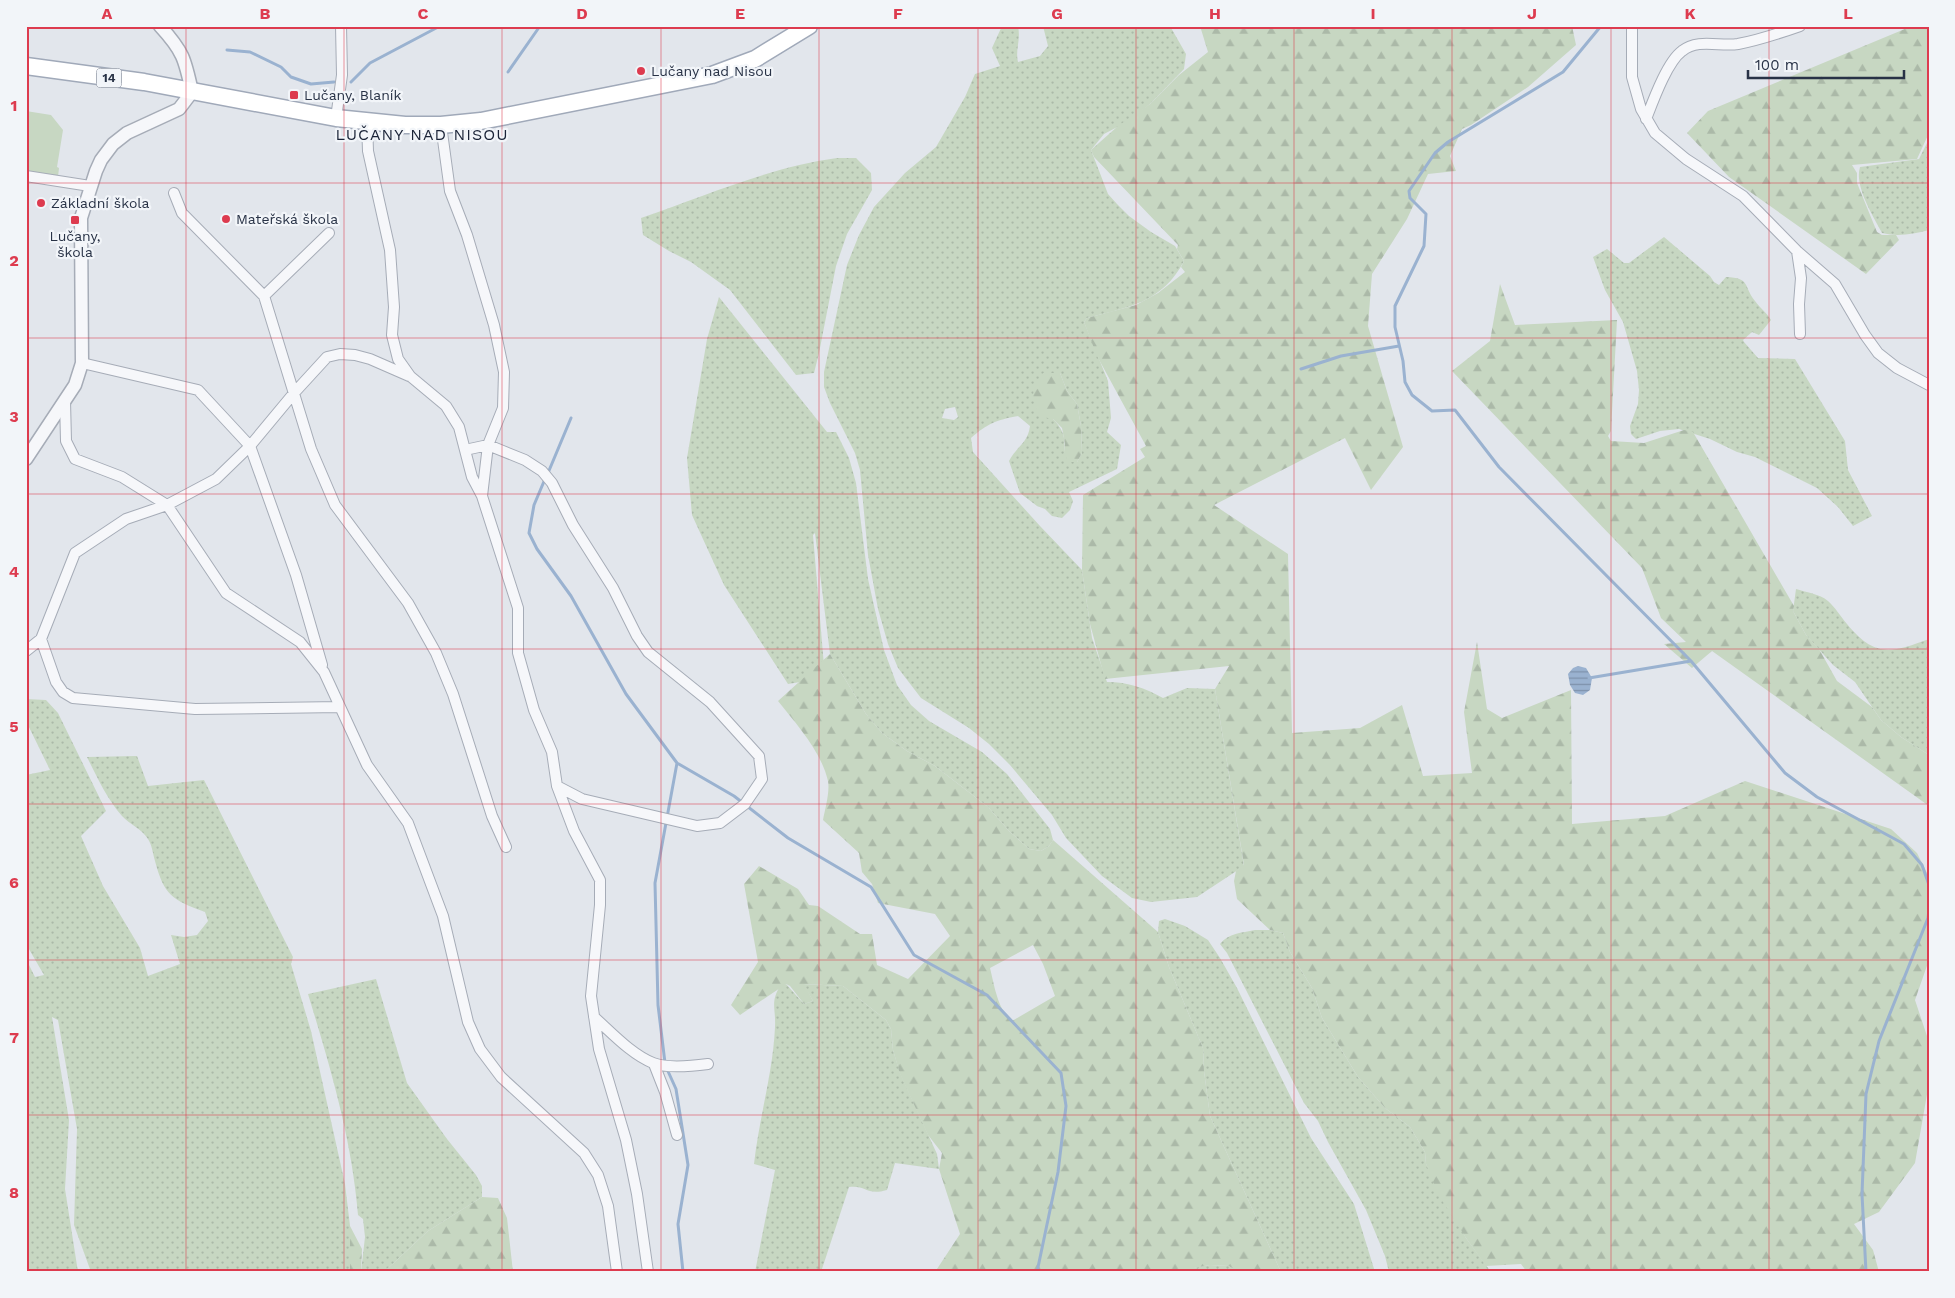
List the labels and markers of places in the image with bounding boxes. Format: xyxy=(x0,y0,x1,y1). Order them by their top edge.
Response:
place label: Lučany nad Nisou xyxy=(651,63,772,79)
marker: Lučany nad Nisou xyxy=(635,65,647,77)
place label: Lučany, Blaník xyxy=(304,87,402,103)
marker: Lučany, Blaník xyxy=(288,89,300,101)
place label: Základní škola xyxy=(51,195,150,211)
marker: Základní škola xyxy=(35,197,47,209)
place label: Mateřská škola xyxy=(236,211,338,227)
marker: Mateřská škola xyxy=(220,213,232,225)
marker: Lučany, škola xyxy=(69,214,81,226)
place label: Lučany, škola xyxy=(49,228,101,260)

